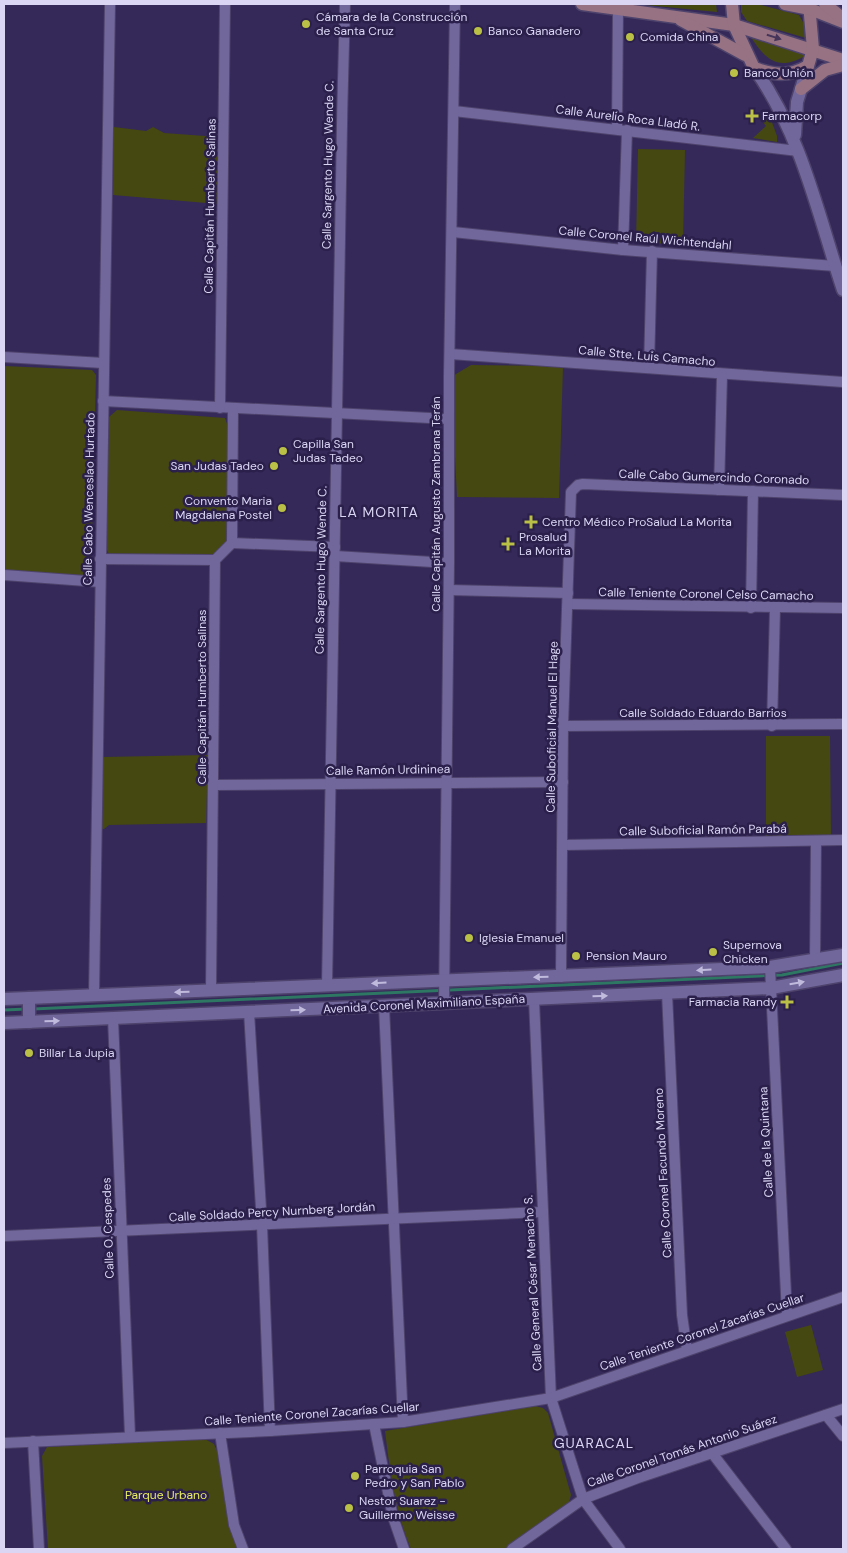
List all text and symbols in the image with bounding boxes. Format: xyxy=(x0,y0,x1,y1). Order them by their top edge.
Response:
place label: Cámara de la Construcción de Santa Cruz xyxy=(316,9,468,39)
marker: Cámara de la Construcción de Santa Cruz xyxy=(300,18,312,30)
place label: Banco Ganadero xyxy=(488,23,581,39)
marker: Banco Ganadero xyxy=(472,25,484,37)
place label: Comida China xyxy=(640,29,718,45)
marker: Comida China xyxy=(624,31,636,43)
one-way arrow xyxy=(766,34,781,41)
place label: Banco Unión xyxy=(744,65,814,81)
marker: Banco Unión xyxy=(728,67,740,79)
street label: Calle Sargento Hugo Wende C. xyxy=(319,81,337,249)
street label: Calle Aurelio Roca Lladó R. xyxy=(555,101,701,135)
place label: Farmacorp xyxy=(762,108,822,124)
marker: Farmacorp xyxy=(746,110,758,122)
street label: Calle Capitán Humberto Salinas xyxy=(200,118,220,294)
street label: Calle Coronel Raúl Wichtendahl xyxy=(558,222,732,254)
street label: Calle Stte. Luis Camacho xyxy=(578,342,716,370)
street label: Calle Capitán Augusto Zambrana Terán xyxy=(428,396,444,612)
street label: Calle Cabo Wenceslao Hurtado xyxy=(79,413,99,585)
place label: Capilla San Judas Tadeo xyxy=(293,436,363,466)
marker: Capilla San Judas Tadeo xyxy=(277,445,289,457)
place label: San Judas Tadeo xyxy=(170,458,264,474)
marker: San Judas Tadeo xyxy=(268,460,280,472)
street label: Calle Cabo Gumercindo Coronado xyxy=(618,466,810,488)
street label: Calle Sargento Hugo Wende C. xyxy=(312,486,330,654)
place label: Convento Maria Magdalena Postel xyxy=(175,493,272,523)
marker: Convento Maria Magdalena Postel xyxy=(276,502,288,514)
district label: LA MORITA xyxy=(339,503,419,521)
place label: Centro Médico ProSalud La Morita xyxy=(542,514,732,530)
marker: Centro Médico ProSalud La Morita xyxy=(524,515,538,529)
place label: Prosalud La Morita xyxy=(519,529,571,559)
marker: Prosalud La Morita xyxy=(501,537,515,551)
street label: Calle Teniente Coronel Celso Camacho xyxy=(598,584,814,604)
street label: Calle Capitán Humberto Salinas xyxy=(194,609,210,785)
street label: Calle Suboficial Manuel El Hage xyxy=(543,641,561,813)
street label: Calle Soldado Eduardo Barrios xyxy=(619,705,787,721)
street label: Calle Ramón Urdininea xyxy=(326,761,450,779)
street label: Calle Suboficial Ramón Parabá xyxy=(619,821,787,839)
place label: Iglesia Emanuel xyxy=(479,930,564,946)
marker: Iglesia Emanuel xyxy=(463,932,475,944)
place label: Supernova Chicken xyxy=(723,937,782,967)
marker: Supernova Chicken xyxy=(707,946,719,958)
place label: Pension Mauro xyxy=(586,948,667,964)
marker: Pension Mauro xyxy=(570,950,582,962)
one-way arrow xyxy=(695,966,711,974)
one-way arrow xyxy=(533,974,549,982)
one-way arrow xyxy=(789,979,805,987)
one-way arrow xyxy=(371,980,387,988)
one-way arrow xyxy=(173,988,189,996)
street label: Avenida Coronel Maximiliano España xyxy=(323,991,525,1017)
one-way arrow xyxy=(592,992,608,1000)
place label: Farmacia Randy xyxy=(689,994,777,1010)
marker: Farmacia Randy xyxy=(781,996,793,1008)
one-way arrow xyxy=(290,1006,306,1014)
one-way arrow xyxy=(45,1017,61,1025)
place label: Billar La Jupia xyxy=(39,1045,114,1061)
marker: Billar La Jupia xyxy=(23,1047,35,1059)
street label: Calle de la Quintana xyxy=(755,1086,777,1198)
street label: Calle Coronel Facundo Moreno xyxy=(651,1088,675,1258)
street label: Calle O. Cespedes xyxy=(98,1177,118,1279)
street label: Calle General César Menacho S. xyxy=(520,1195,546,1371)
street label: Calle Soldado Percy Nurnberg Jordán xyxy=(168,1199,376,1225)
street label: Calle Teniente Coronel Zacarías Cuellar xyxy=(598,1289,807,1375)
street label: Calle Teniente Coronel Zacarías Cuellar xyxy=(204,1398,421,1429)
street label: Calle Coronel Tomás Antonio Suárez xyxy=(585,1411,779,1491)
district label: GUARACAL xyxy=(554,1434,634,1452)
place label: Parroquia San Pedro y San Pablo xyxy=(365,1461,464,1491)
marker: Parroquia San Pedro y San Pablo xyxy=(349,1470,361,1482)
park label: Parque Urbano xyxy=(125,1487,207,1503)
place label: Nestor Suarez - Guillermo Weisse xyxy=(359,1493,455,1523)
marker: Nestor Suarez - Guillermo Weisse xyxy=(343,1502,355,1514)

